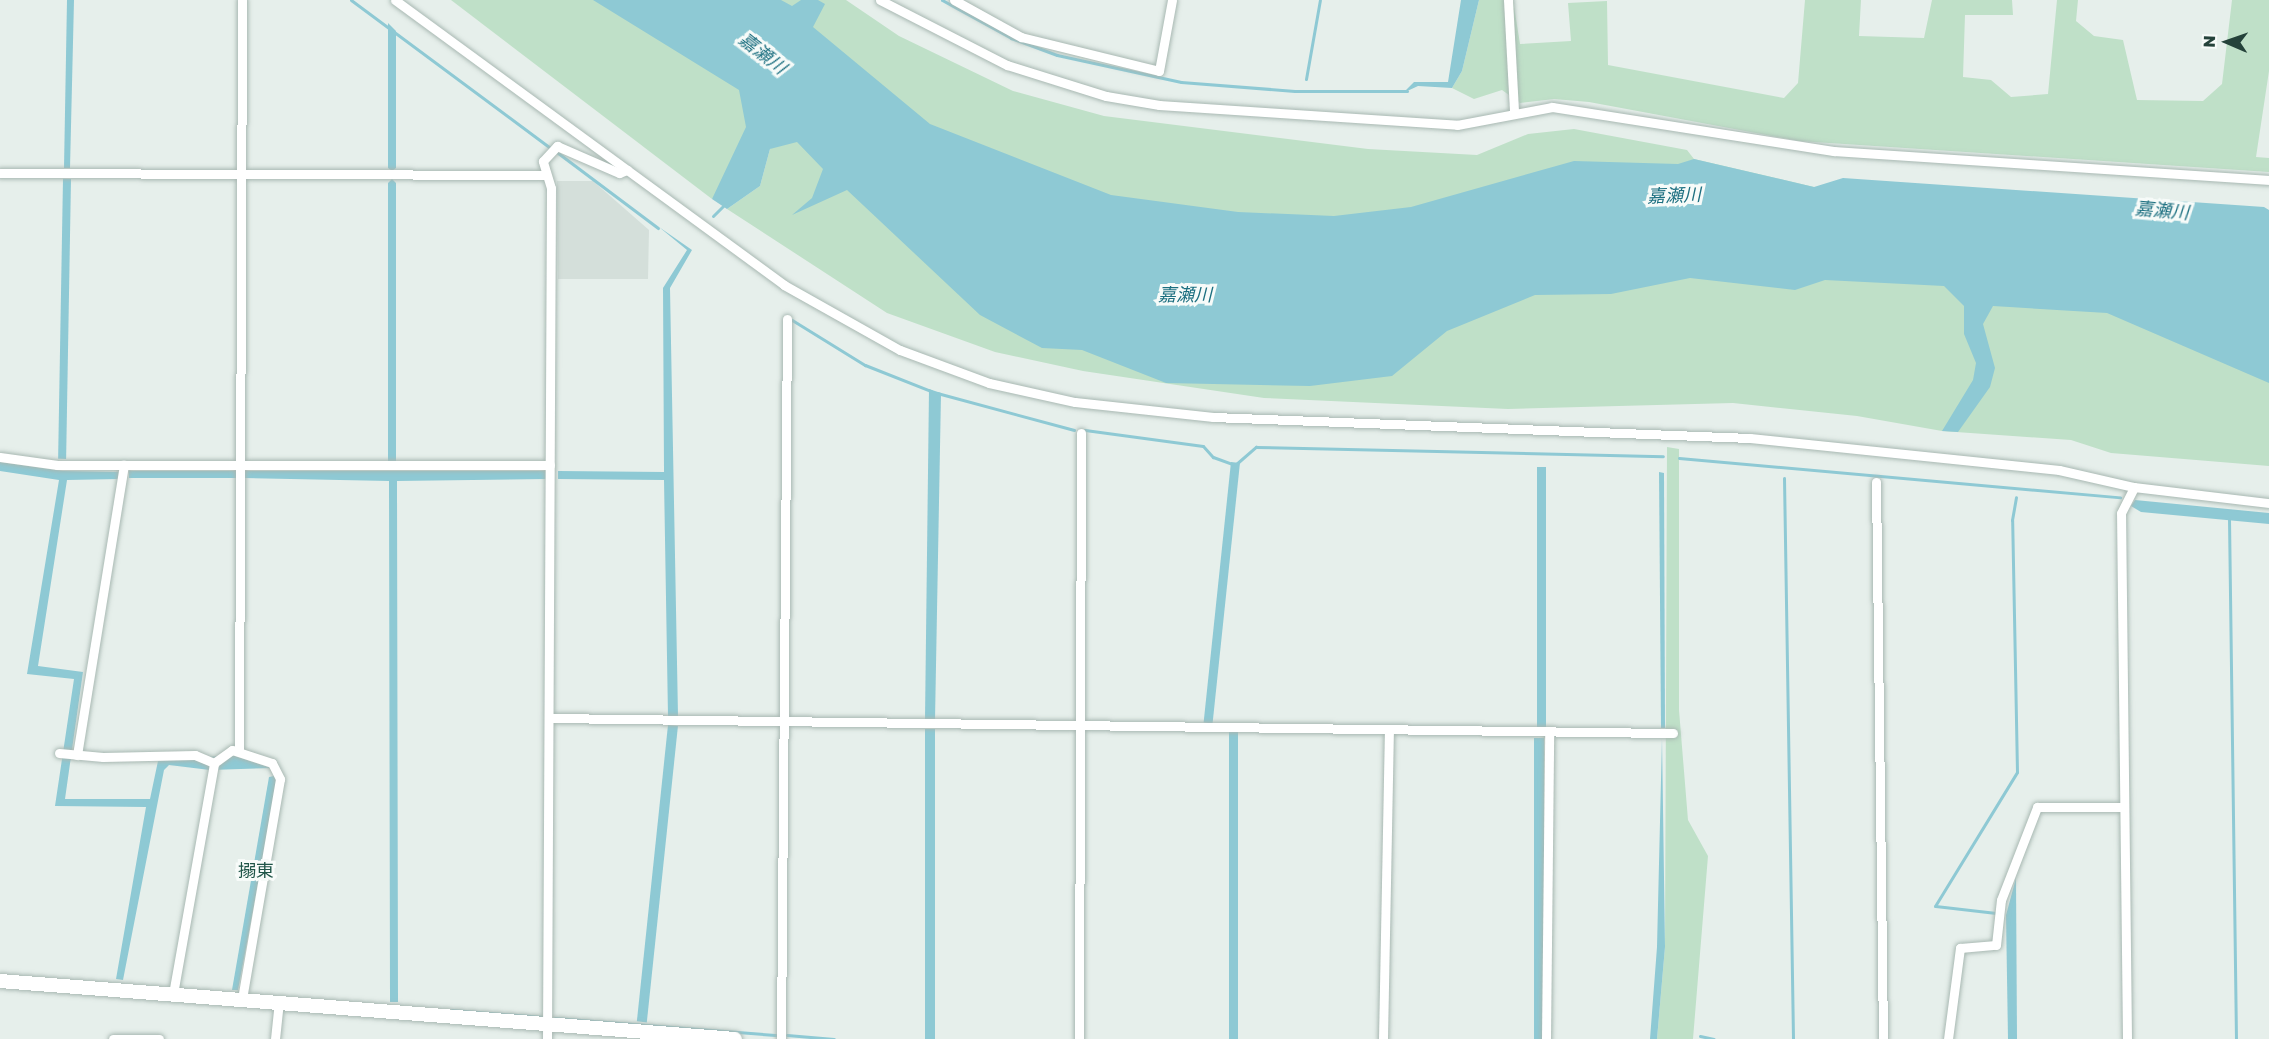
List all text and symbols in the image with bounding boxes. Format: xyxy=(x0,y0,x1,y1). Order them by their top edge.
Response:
north arrow xyxy=(2197,12,2257,72)
water label: 嘉瀬川 xyxy=(735,28,791,78)
text: N xyxy=(2199,35,2219,48)
water label: 嘉瀬川 xyxy=(1647,183,1701,207)
water label: 嘉瀬川 xyxy=(2134,197,2190,223)
water label: 嘉瀬川 xyxy=(1158,283,1212,305)
district label: 搦東 xyxy=(238,859,274,881)

